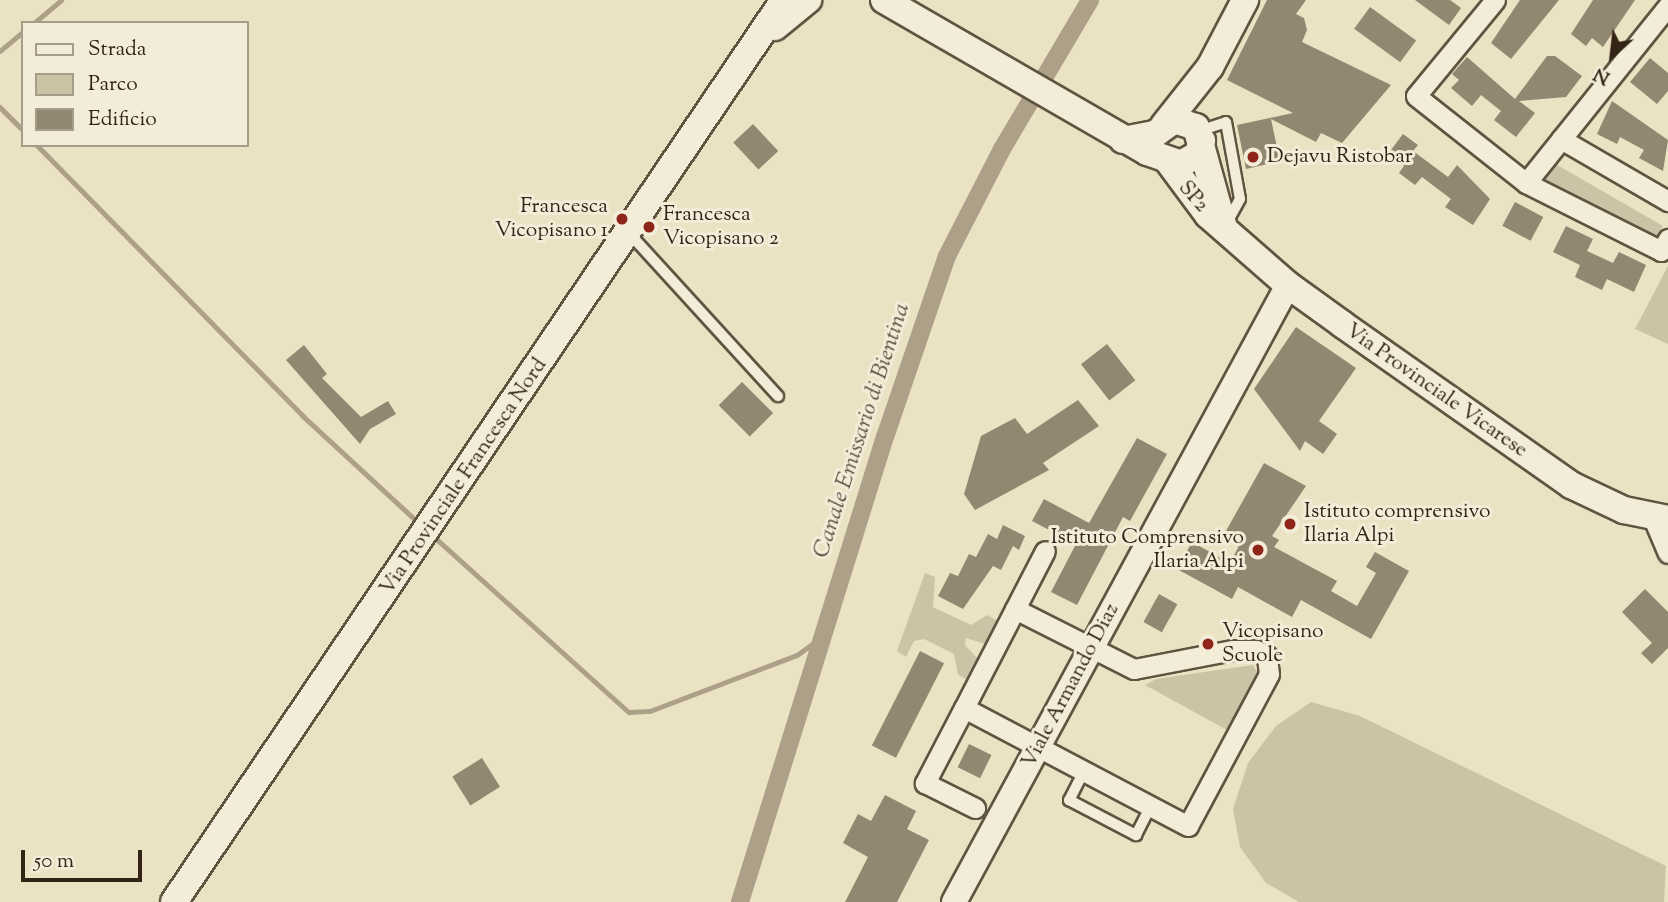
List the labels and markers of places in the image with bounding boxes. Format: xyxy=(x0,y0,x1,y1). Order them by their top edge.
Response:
place label: Dejavu Ristobar xyxy=(1267,144,1413,170)
marker: Dejavu Ristobar xyxy=(1245,149,1261,165)
place label: Francesca Vicopisano 1 xyxy=(495,194,608,244)
place label: Francesca Vicopisano 2 xyxy=(663,202,779,252)
marker: Francesca Vicopisano 1 xyxy=(614,211,630,227)
marker: Francesca Vicopisano 2 xyxy=(641,219,657,235)
place label: Istituto comprensivo Ilaria Alpi xyxy=(1304,499,1490,549)
marker: Istituto comprensivo Ilaria Alpi xyxy=(1282,516,1298,532)
place label: Istituto Comprensivo Ilaria Alpi xyxy=(1051,525,1244,575)
marker: Istituto Comprensivo Ilaria Alpi xyxy=(1250,542,1266,558)
place label: Vicopisano Scuole xyxy=(1222,619,1324,669)
marker: Vicopisano Scuole xyxy=(1200,636,1216,652)

